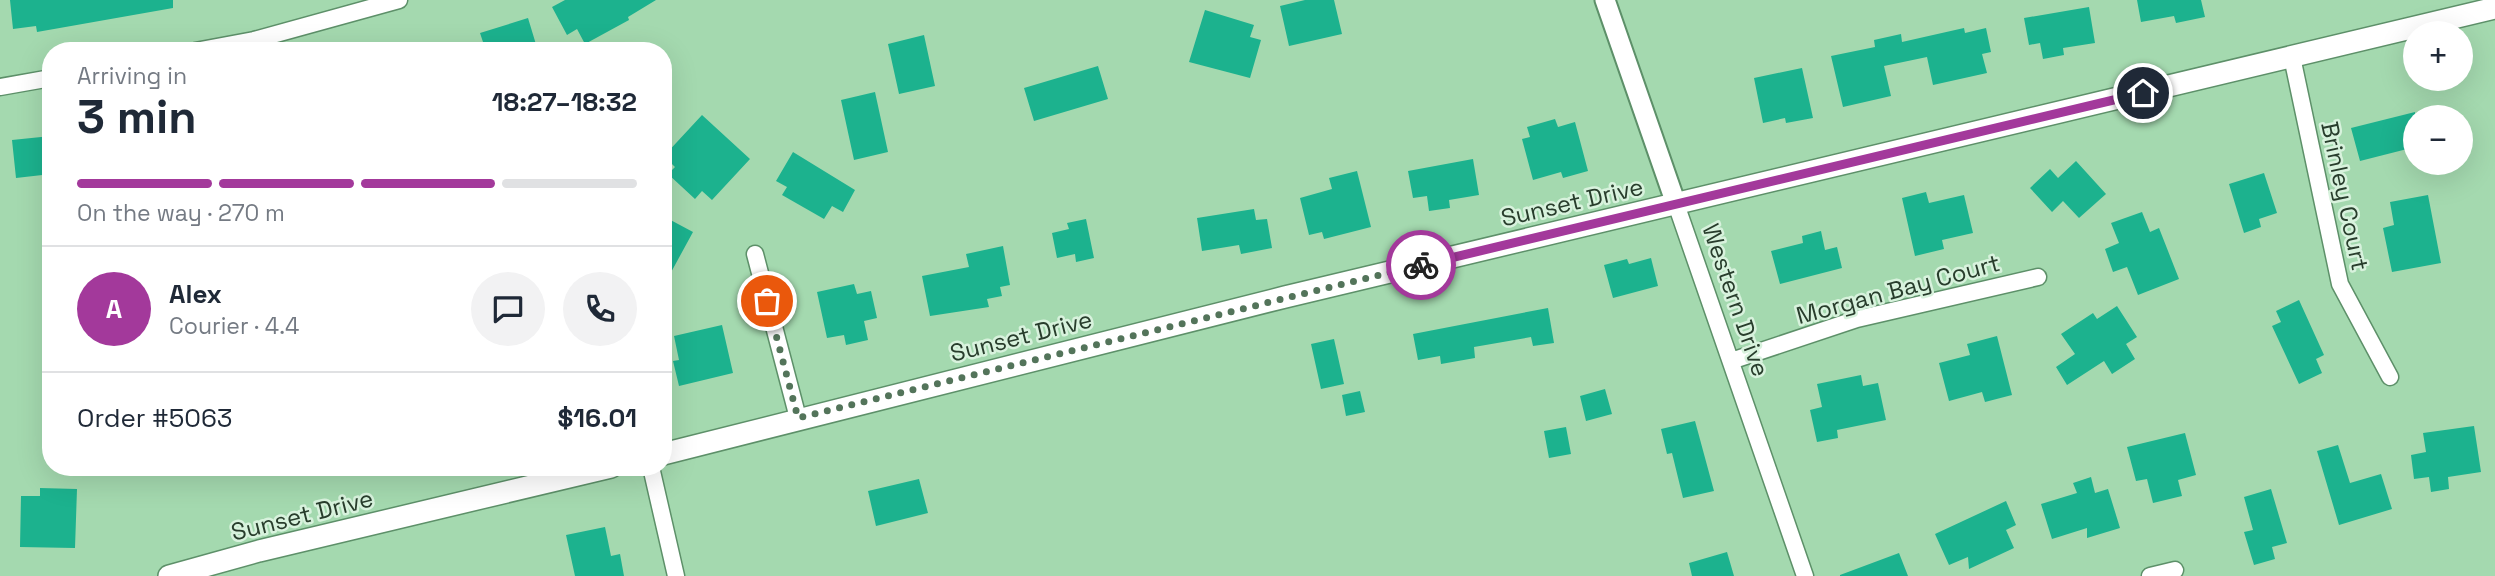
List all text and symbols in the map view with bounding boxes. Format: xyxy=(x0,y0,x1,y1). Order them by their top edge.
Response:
map controls xyxy=(2403,21,2473,175)
button: + xyxy=(2403,21,2473,91)
text: Arriving in xyxy=(77,61,187,91)
pin xyxy=(2113,63,2173,123)
icon: home xyxy=(2124,74,2162,112)
text: 18:27–18:32 xyxy=(492,85,637,119)
text: 3 min xyxy=(77,88,197,146)
button: − xyxy=(2403,105,2473,175)
street label: Brinley Court xyxy=(2314,119,2376,273)
street label: Sunset Drive xyxy=(1498,171,1646,233)
text: On the way · 270 m xyxy=(77,198,285,228)
street label: Western Drive xyxy=(1695,220,1777,380)
courier xyxy=(1386,230,1456,300)
icon: bike xyxy=(1402,246,1440,284)
street label: Morgan Bay Court xyxy=(1793,247,2003,331)
pin xyxy=(737,271,797,331)
button: chat xyxy=(471,272,545,346)
button: phone xyxy=(563,272,637,346)
text: Alex xyxy=(169,277,222,311)
icon: bag xyxy=(748,282,786,320)
text: A xyxy=(106,292,122,326)
street label: Sunset Drive xyxy=(947,303,1095,369)
text: Courier · 4.4 xyxy=(169,311,299,341)
text: Order #5063 xyxy=(77,401,233,435)
text: $16.01 xyxy=(557,401,637,435)
street label: Sunset Drive xyxy=(228,482,376,548)

